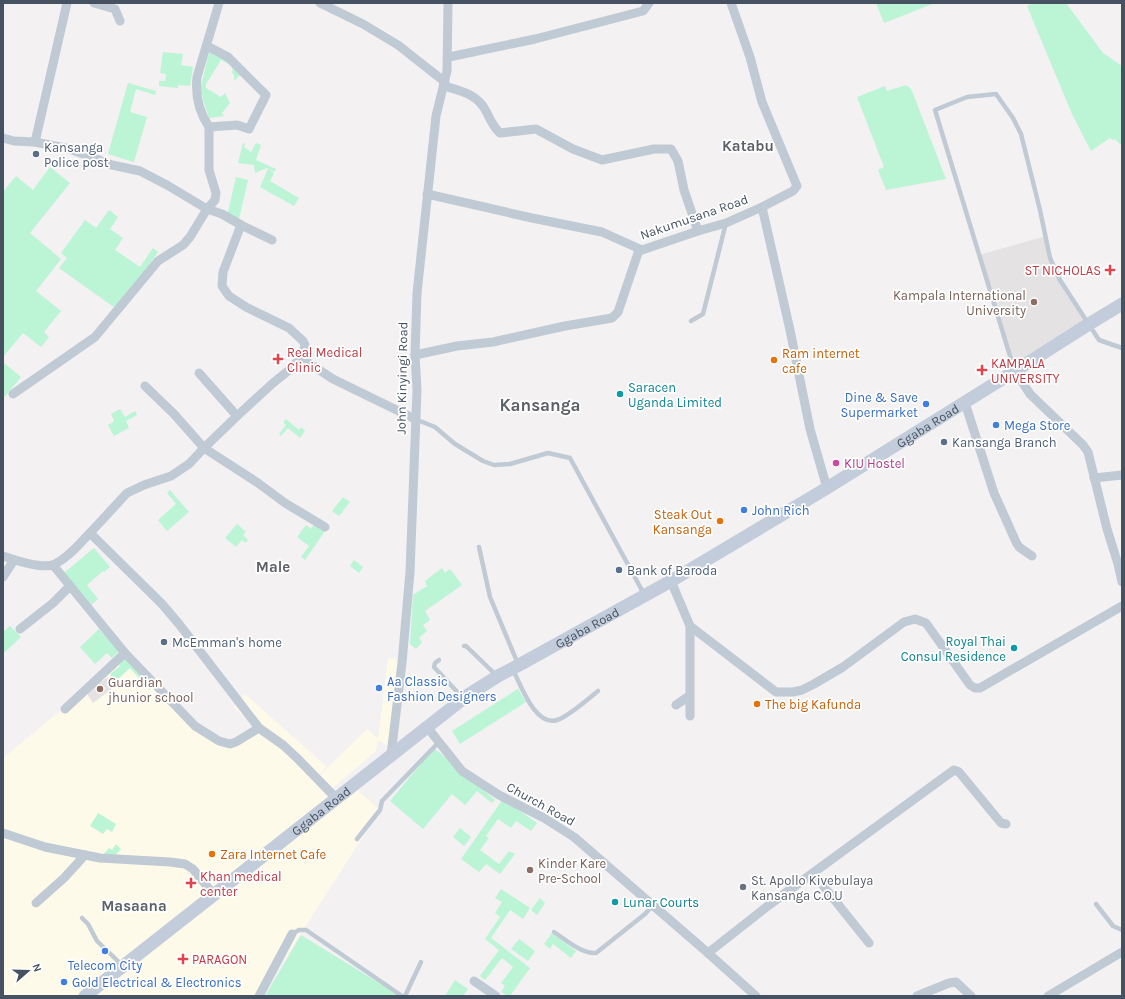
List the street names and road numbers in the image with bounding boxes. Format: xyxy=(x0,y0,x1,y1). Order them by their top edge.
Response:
street label: Nakumusana Road xyxy=(638,191,750,243)
street label: John Kinyingi Road xyxy=(394,322,410,434)
street label: Ggaba Road xyxy=(893,400,962,451)
street label: Ggaba Road xyxy=(552,604,622,651)
street label: Church Road xyxy=(504,779,578,829)
street label: Ggaba Road xyxy=(288,783,353,838)

